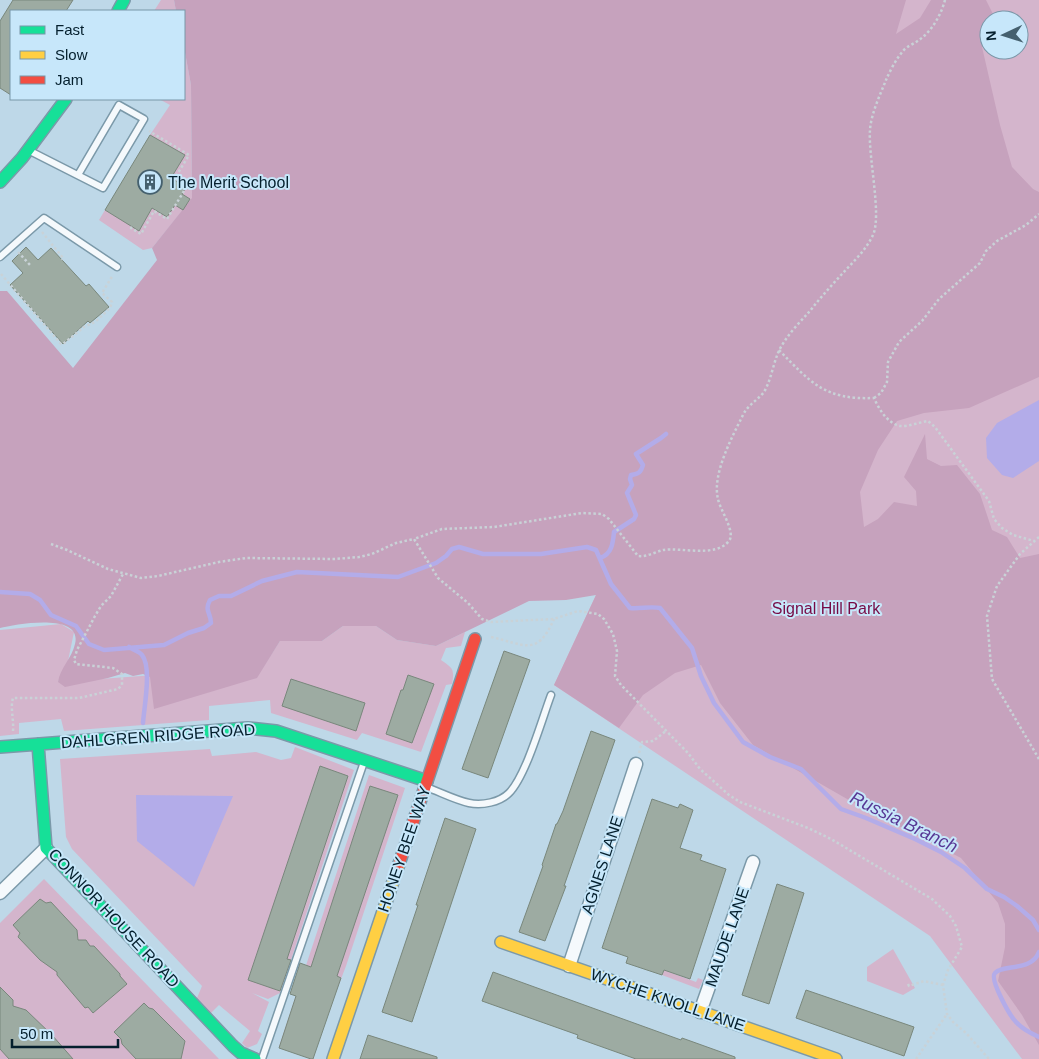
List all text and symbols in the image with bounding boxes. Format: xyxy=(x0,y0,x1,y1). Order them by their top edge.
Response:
legend xyxy=(10,10,185,100)
north arrow xyxy=(979,10,1029,60)
text: Fast xyxy=(55,21,85,38)
text: N xyxy=(983,30,999,42)
text: Slow xyxy=(55,46,88,63)
text: Jam xyxy=(55,71,83,88)
building icon: The Merit School xyxy=(137,169,163,195)
place label: The Merit School xyxy=(168,174,289,191)
park label: Signal Hill Park xyxy=(772,600,881,617)
street label: DAHLGREN RIDGE ROAD xyxy=(60,721,256,751)
street label: HONEY BEE WAY xyxy=(374,783,434,914)
water label: Russia Branch xyxy=(847,787,961,857)
street label: AGNES LANE xyxy=(578,814,626,916)
street label: CONNOR HOUSE ROAD xyxy=(45,845,183,991)
street label: MAUDE LANE xyxy=(702,885,752,989)
street label: WYCHE KNOLL LANE xyxy=(589,966,747,1034)
scale bar xyxy=(12,1016,119,1048)
text: 50 m xyxy=(20,1025,53,1042)

